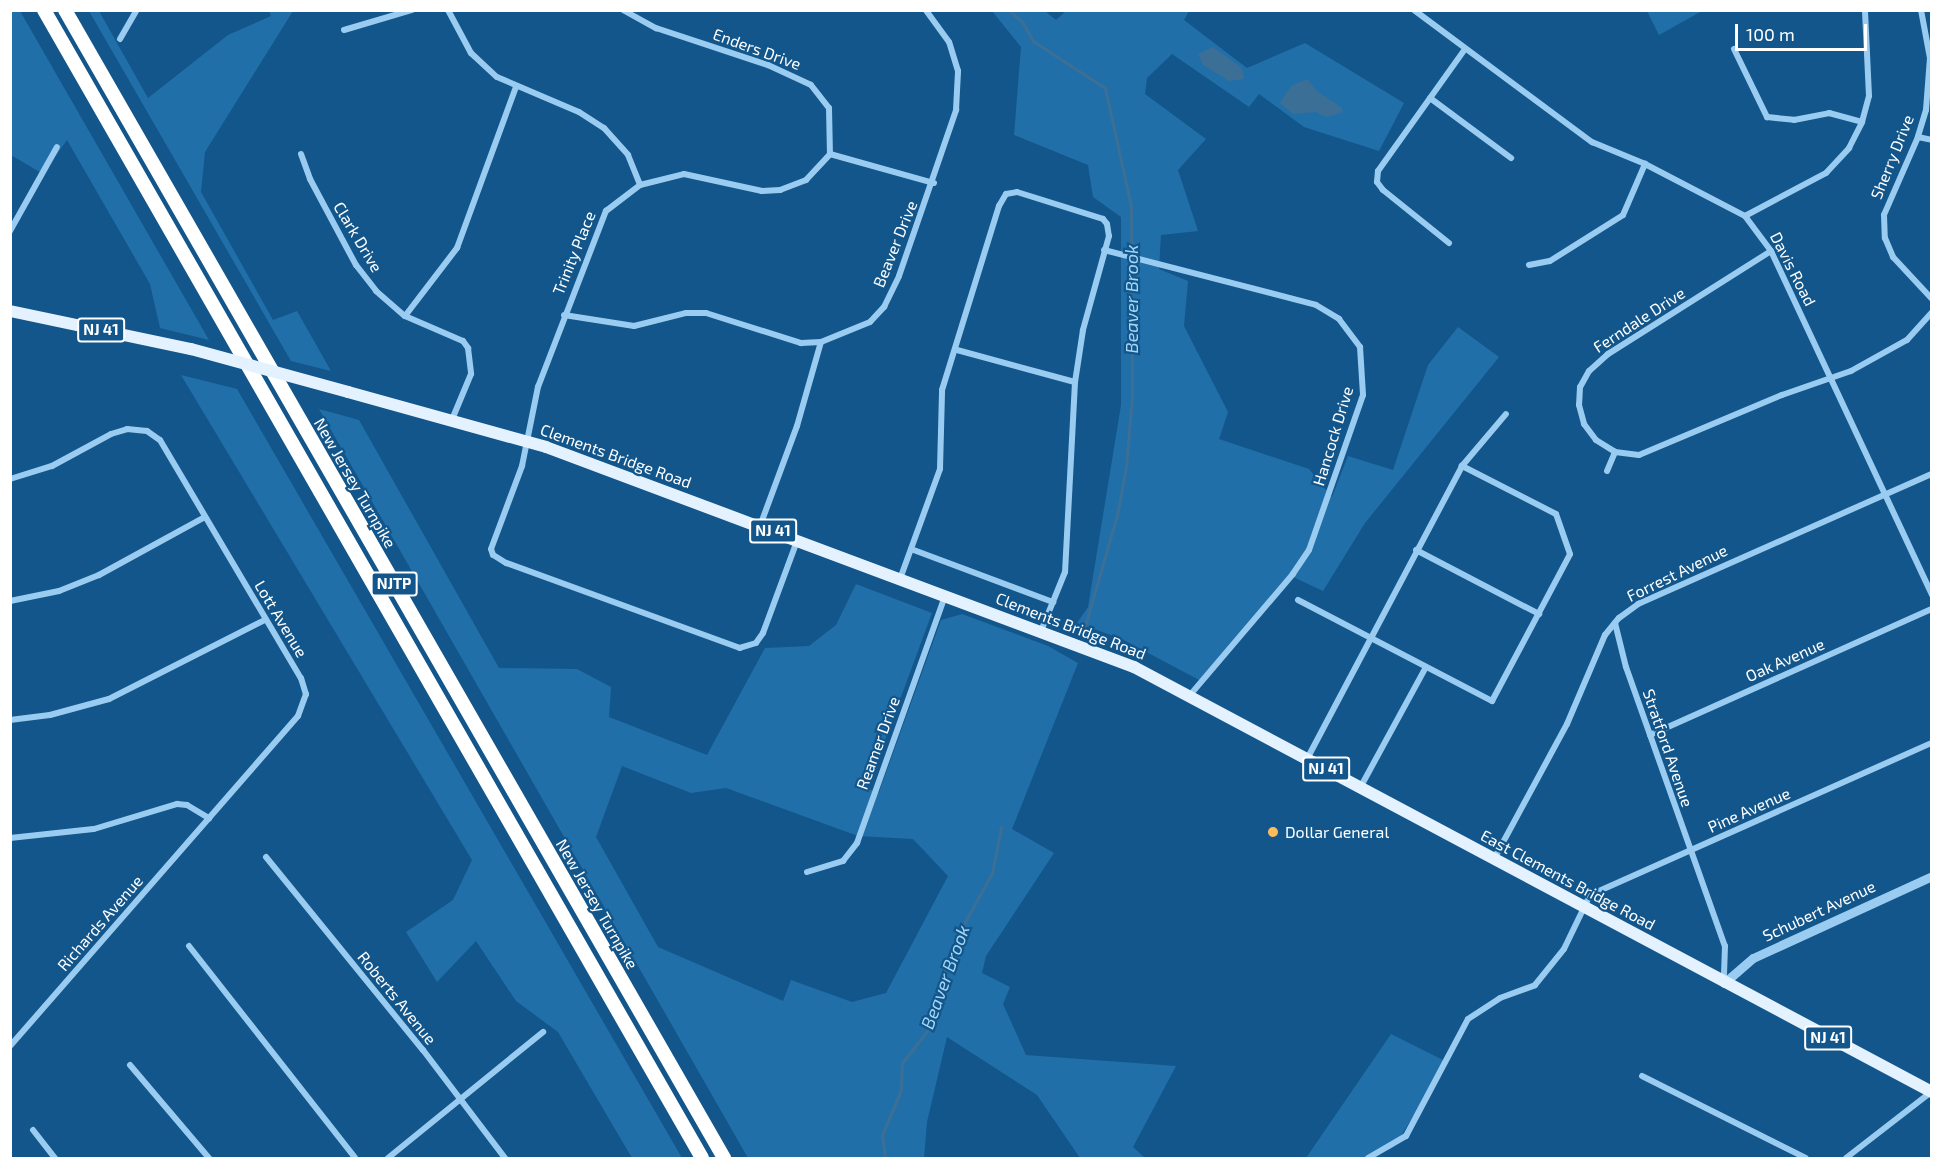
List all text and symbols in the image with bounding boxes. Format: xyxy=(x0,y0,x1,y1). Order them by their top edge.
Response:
scale bar xyxy=(1738,12,1870,50)
text: 100 m xyxy=(1746,23,1795,45)
street label: Enders Drive xyxy=(710,24,804,74)
street label: Sherry Drive xyxy=(1866,112,1918,202)
street label: Clark Drive xyxy=(329,198,387,276)
street label: Beaver Drive xyxy=(869,198,921,290)
street label: Trinity Place xyxy=(548,208,600,298)
street label: Davis Road xyxy=(1766,229,1820,309)
water label: Beaver Brook xyxy=(1120,244,1142,354)
street label: Ferndale Drive xyxy=(1590,283,1688,357)
road number: NJ 41 xyxy=(77,318,125,342)
street label: Hancock Drive xyxy=(1309,384,1357,488)
street label: New Jersey Turnpike xyxy=(310,414,400,552)
street label: Clements Bridge Road xyxy=(538,420,694,492)
road number: NJ 41 xyxy=(749,519,797,543)
street label: Forrest Avenue xyxy=(1623,540,1731,606)
road number: NJTP xyxy=(370,572,418,596)
street label: Lott Avenue xyxy=(250,577,312,661)
street label: Clements Bridge Road xyxy=(993,588,1149,664)
street label: Oak Avenue xyxy=(1742,634,1828,686)
street label: Stratford Avenue xyxy=(1639,686,1697,810)
street label: Reamer Drive xyxy=(852,694,904,792)
road number: NJ 41 xyxy=(1302,757,1350,781)
street label: Pine Avenue xyxy=(1705,783,1793,837)
place label: Dollar General xyxy=(1285,822,1389,842)
marker: Dollar General xyxy=(1266,825,1280,839)
street label: East Clements Bridge Road xyxy=(1477,826,1659,934)
street label: New Jersey Turnpike xyxy=(552,835,642,973)
street label: Richards Avenue xyxy=(53,871,147,975)
street label: Schubert Avenue xyxy=(1759,876,1879,946)
water label: Beaver Brook xyxy=(916,922,974,1032)
street label: Roberts Avenue xyxy=(354,947,440,1049)
road number: NJ 41 xyxy=(1804,1026,1852,1050)

